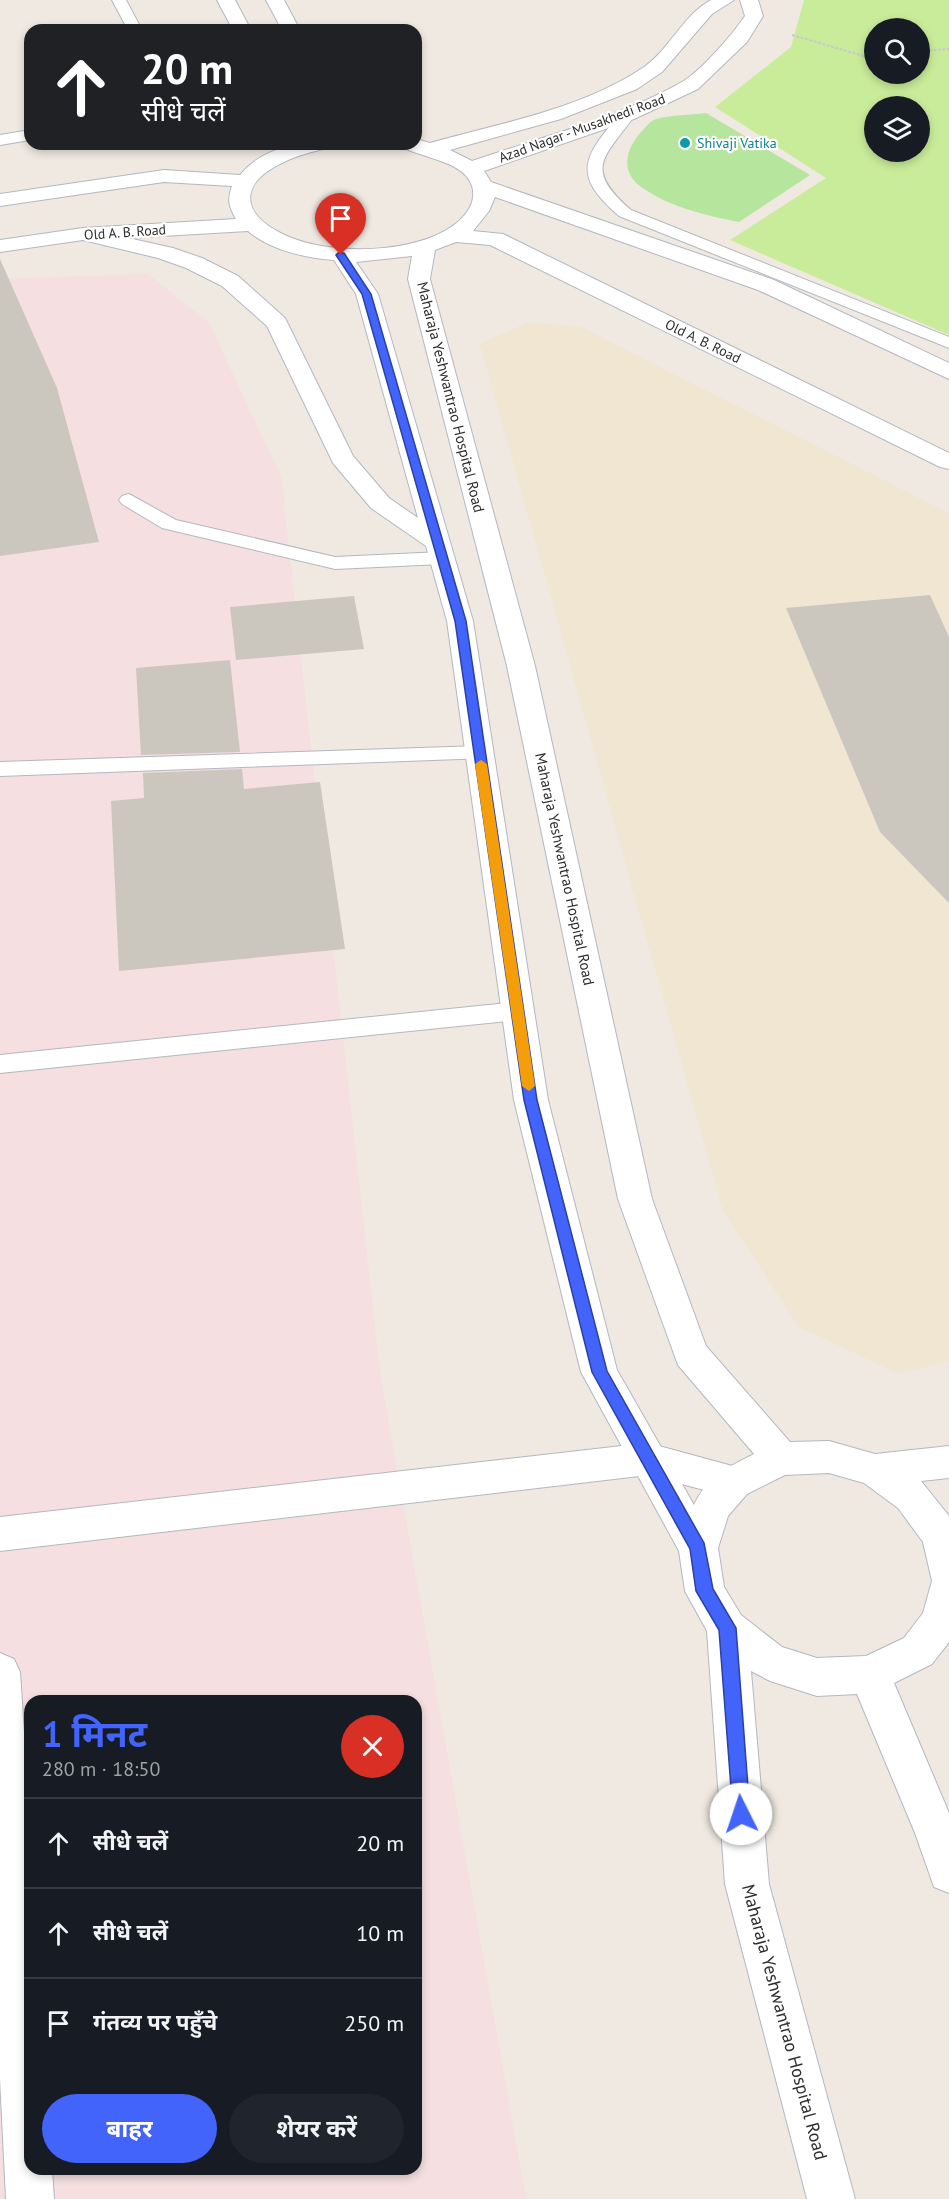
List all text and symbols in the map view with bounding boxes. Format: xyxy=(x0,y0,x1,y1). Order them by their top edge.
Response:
map controls xyxy=(864,18,930,162)
button: search xyxy=(864,18,930,84)
text: 20 m xyxy=(141,41,233,96)
icon: ahead xyxy=(42,48,120,126)
street label: Azad Nagar - Musakhedi Road xyxy=(496,89,668,167)
text: सीधे चलें xyxy=(141,94,226,128)
button: layers xyxy=(864,96,930,162)
place label: Shivaji Vatika xyxy=(697,134,777,152)
marker: Shivaji Vatika xyxy=(678,136,692,150)
pin xyxy=(315,193,366,255)
icon: arrive xyxy=(324,202,357,235)
street label: Old A. B. Road xyxy=(83,220,167,244)
street label: Maharaja Yeshwantrao Hospital Road xyxy=(413,280,489,514)
street label: Old A. B. Road xyxy=(662,315,744,367)
street label: Maharaja Yeshwantrao Hospital Road xyxy=(531,751,599,987)
text: 1 मिनट xyxy=(42,1710,147,1757)
button: close xyxy=(341,1715,404,1778)
text: 280 m · 18:50 xyxy=(42,1756,160,1782)
position arrow xyxy=(709,1782,773,1846)
icon: ahead xyxy=(42,1827,75,1860)
text: सीधे चलें xyxy=(93,1828,168,1856)
text: 20 m xyxy=(356,1829,404,1857)
street label: Maharaja Yeshwantrao Hospital Road xyxy=(737,1881,833,2163)
icon: ahead xyxy=(42,1917,75,1950)
text: सीधे चलें xyxy=(93,1918,168,1946)
text: 10 m xyxy=(356,1919,404,1947)
icon: arrive xyxy=(42,2007,75,2040)
text: गंतव्य पर पहुँचे xyxy=(93,2008,217,2036)
text: 250 m xyxy=(344,2009,404,2037)
button: बाहर xyxy=(42,2094,217,2163)
button: शेयर करें xyxy=(229,2094,404,2163)

